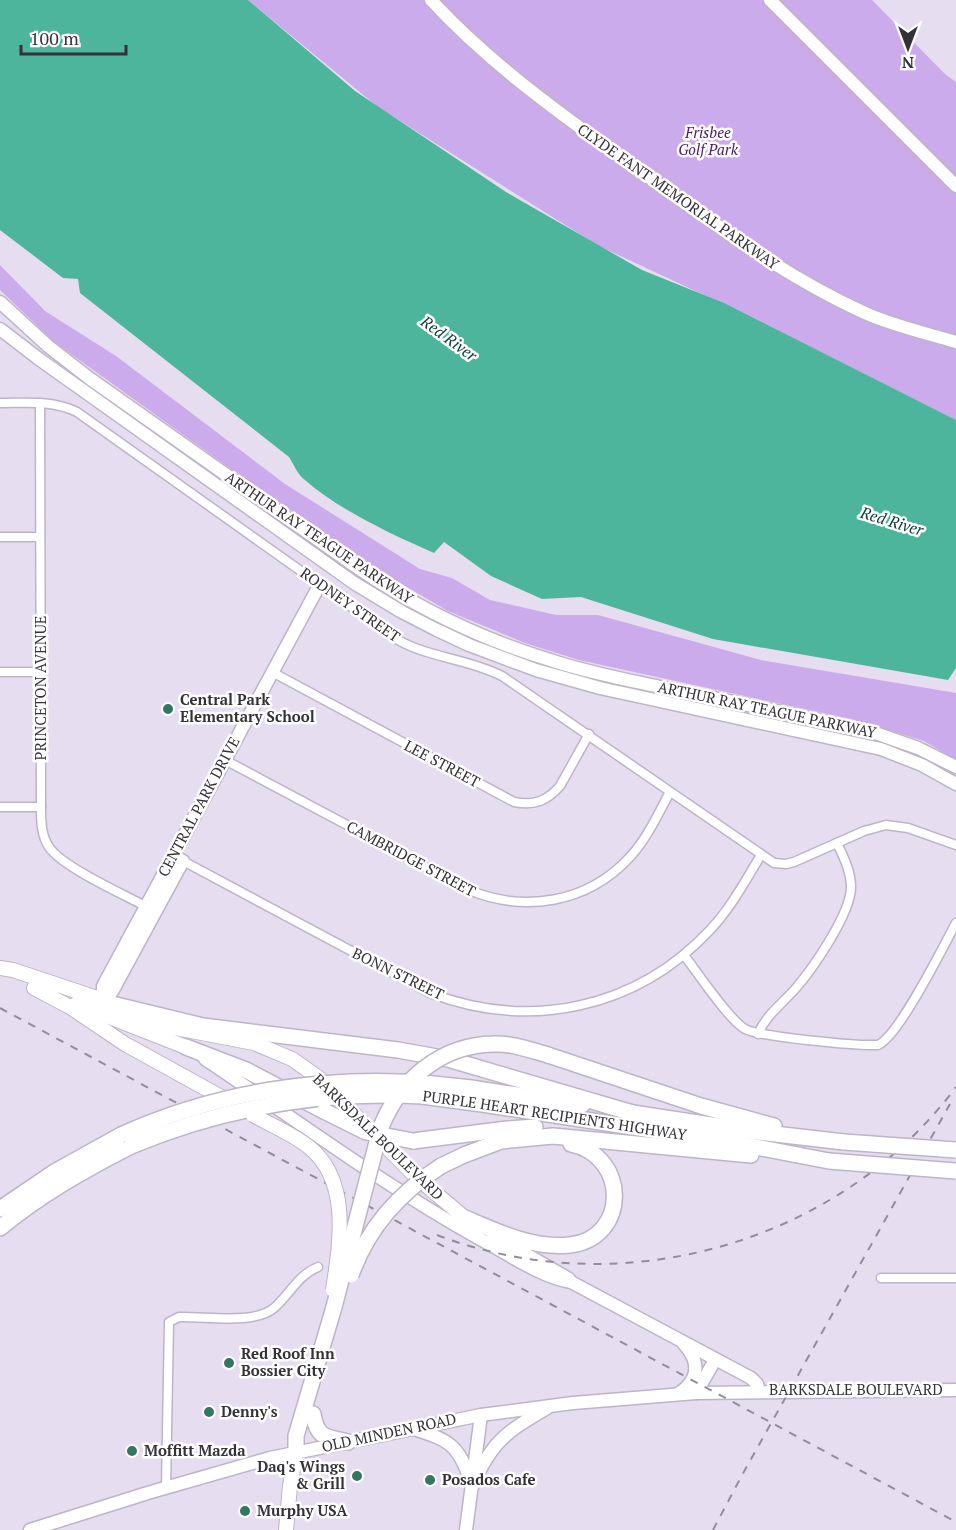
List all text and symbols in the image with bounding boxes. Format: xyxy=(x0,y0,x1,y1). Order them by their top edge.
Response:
scale bar xyxy=(21,18,126,56)
north arrow xyxy=(878,18,938,78)
text: 100 m xyxy=(30,26,79,50)
text: N xyxy=(902,52,914,74)
street label: CLYDE FANT MEMORIAL PARKWAY xyxy=(574,119,784,274)
park label: Frisbee Golf Park xyxy=(678,122,739,159)
water label: Red River xyxy=(416,310,482,366)
street label: ARTHUR RAY TEAGUE PARKWAY xyxy=(222,467,418,608)
water label: Red River xyxy=(857,501,927,541)
street label: RODNEY STREET xyxy=(297,562,404,646)
street label: PRINCETON AVENUE xyxy=(30,616,50,761)
street label: ARTHUR RAY TEAGUE PARKWAY xyxy=(656,676,879,742)
place label: Central Park Elementary School xyxy=(180,689,315,726)
marker: Central Park Elementary School xyxy=(161,702,175,716)
street label: CENTRAL PARK DRIVE xyxy=(153,733,244,880)
street label: LEE STREET xyxy=(401,735,484,791)
street label: CAMBRIDGE STREET xyxy=(343,816,480,901)
street label: BONN STREET xyxy=(349,942,448,1004)
street label: BARKSDALE BOULEVARD xyxy=(309,1069,448,1204)
street label: PURPLE HEART RECIPIENTS HIGHWAY xyxy=(421,1085,688,1144)
place label: Red Roof Inn Bossier City xyxy=(241,1343,335,1380)
marker: Red Roof Inn Bossier City xyxy=(222,1356,236,1370)
street label: BARKSDALE BOULEVARD xyxy=(769,1379,943,1399)
place label: Denny's xyxy=(221,1401,278,1421)
marker: Denny's xyxy=(202,1405,216,1419)
street label: OLD MINDEN ROAD xyxy=(320,1408,458,1456)
place label: Moffitt Mazda xyxy=(144,1440,246,1460)
marker: Moffitt Mazda xyxy=(125,1444,139,1458)
place label: Daq's Wings & Grill xyxy=(257,1456,345,1493)
marker: Daq's Wings & Grill xyxy=(350,1469,364,1483)
place label: Posados Cafe xyxy=(442,1469,535,1489)
marker: Posados Cafe xyxy=(423,1473,437,1487)
place label: Murphy USA xyxy=(257,1500,348,1520)
marker: Murphy USA xyxy=(238,1504,252,1518)

